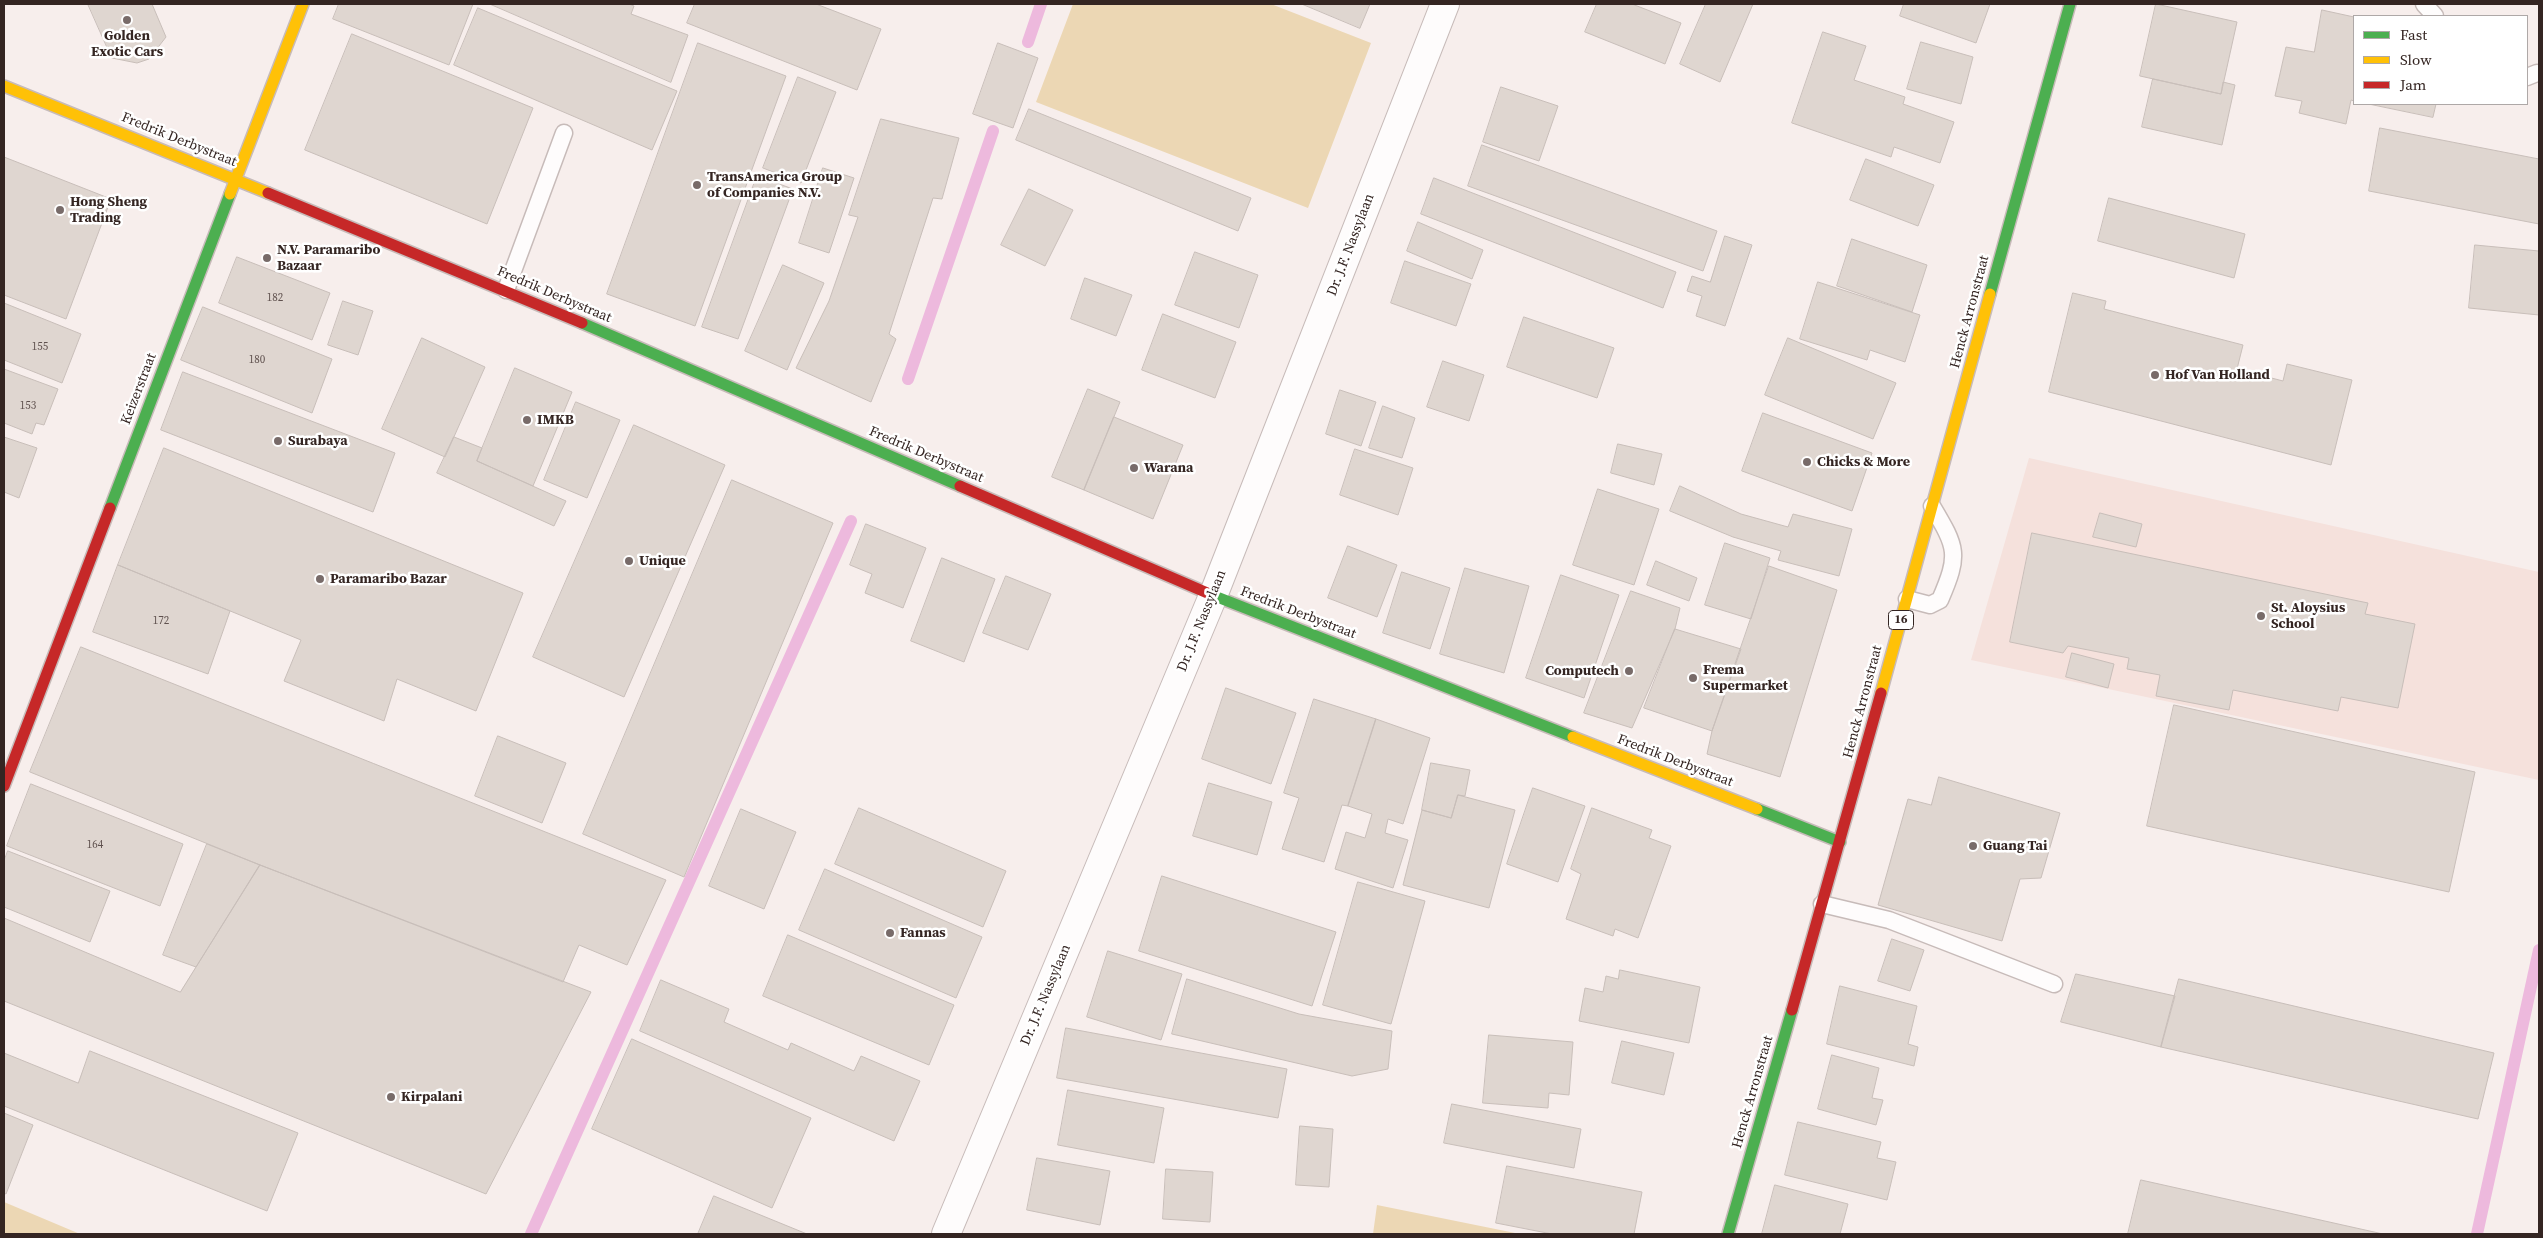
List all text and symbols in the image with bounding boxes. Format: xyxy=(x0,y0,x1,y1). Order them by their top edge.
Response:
marker: Golden Exotic Cars xyxy=(121,14,133,26)
legend xyxy=(2353,15,2528,105)
text: Fast xyxy=(2400,24,2427,45)
place label: Golden Exotic Cars xyxy=(91,28,163,60)
text: Slow xyxy=(2400,49,2432,70)
text: Jam xyxy=(2400,74,2426,95)
street label: Fredrik Derbystraat xyxy=(119,109,239,171)
place label: TransAmerica Group of Companies N.V. xyxy=(707,169,842,202)
marker: TransAmerica Group of Companies N.V. xyxy=(691,179,703,191)
street label: Dr. J.F. Nassylaan xyxy=(1324,192,1378,298)
place label: Hong Sheng Trading xyxy=(70,194,147,226)
marker: Hong Sheng Trading xyxy=(54,204,66,216)
place label: N.V. Paramaribo Bazaar xyxy=(277,242,380,274)
marker: N.V. Paramaribo Bazaar xyxy=(261,252,273,264)
street label: Henck Arronstraat xyxy=(1947,254,1993,370)
street label: Fredrik Derbystraat xyxy=(494,263,614,327)
house number: 182 xyxy=(267,291,283,305)
house number: 155 xyxy=(32,340,48,354)
street label: Keizerstraat xyxy=(118,351,160,427)
house number: 180 xyxy=(249,353,265,367)
place label: Hof Van Holland xyxy=(2165,367,2270,383)
marker: Hof Van Holland xyxy=(2149,369,2161,381)
house number: 153 xyxy=(20,399,36,413)
place label: IMKB xyxy=(537,412,574,428)
marker: IMKB xyxy=(521,414,533,426)
street label: Fredrik Derbystraat xyxy=(866,423,986,487)
place label: Surabaya xyxy=(288,433,348,449)
marker: Surabaya xyxy=(272,435,284,447)
place label: Chicks & More xyxy=(1817,454,1910,470)
marker: Chicks & More xyxy=(1801,456,1813,468)
place label: Warana xyxy=(1144,460,1194,476)
marker: Warana xyxy=(1128,462,1140,474)
place label: Unique xyxy=(639,553,686,569)
marker: Unique xyxy=(623,555,635,567)
street label: Dr. J.F. Nassylaan xyxy=(1174,568,1230,674)
place label: Paramaribo Bazar xyxy=(330,571,447,587)
marker: Paramaribo Bazar xyxy=(314,573,326,585)
street label: Fredrik Derbystraat xyxy=(1238,583,1358,643)
place label: St. Aloysius School xyxy=(2271,600,2345,632)
road number: 16 xyxy=(1888,610,1914,630)
marker: St. Aloysius School xyxy=(2255,610,2267,622)
house number: 172 xyxy=(153,614,169,628)
street label: Henck Arronstraat xyxy=(1840,644,1886,760)
place label: Frema Supermarket xyxy=(1703,662,1788,694)
place label: Computech xyxy=(1545,663,1619,679)
marker: Computech xyxy=(1623,665,1635,677)
marker: Frema Supermarket xyxy=(1687,672,1699,684)
street label: Fredrik Derbystraat xyxy=(1615,731,1735,791)
house number: 164 xyxy=(87,838,103,852)
place label: Guang Tai xyxy=(1983,838,2047,854)
marker: Guang Tai xyxy=(1967,840,1979,852)
place label: Fannas xyxy=(900,925,946,941)
marker: Fannas xyxy=(884,927,896,939)
street label: Dr. J.F. Nassylaan xyxy=(1017,942,1075,1048)
street label: Henck Arronstraat xyxy=(1729,1034,1777,1150)
place label: Kirpalani xyxy=(401,1089,462,1105)
marker: Kirpalani xyxy=(385,1091,397,1103)

